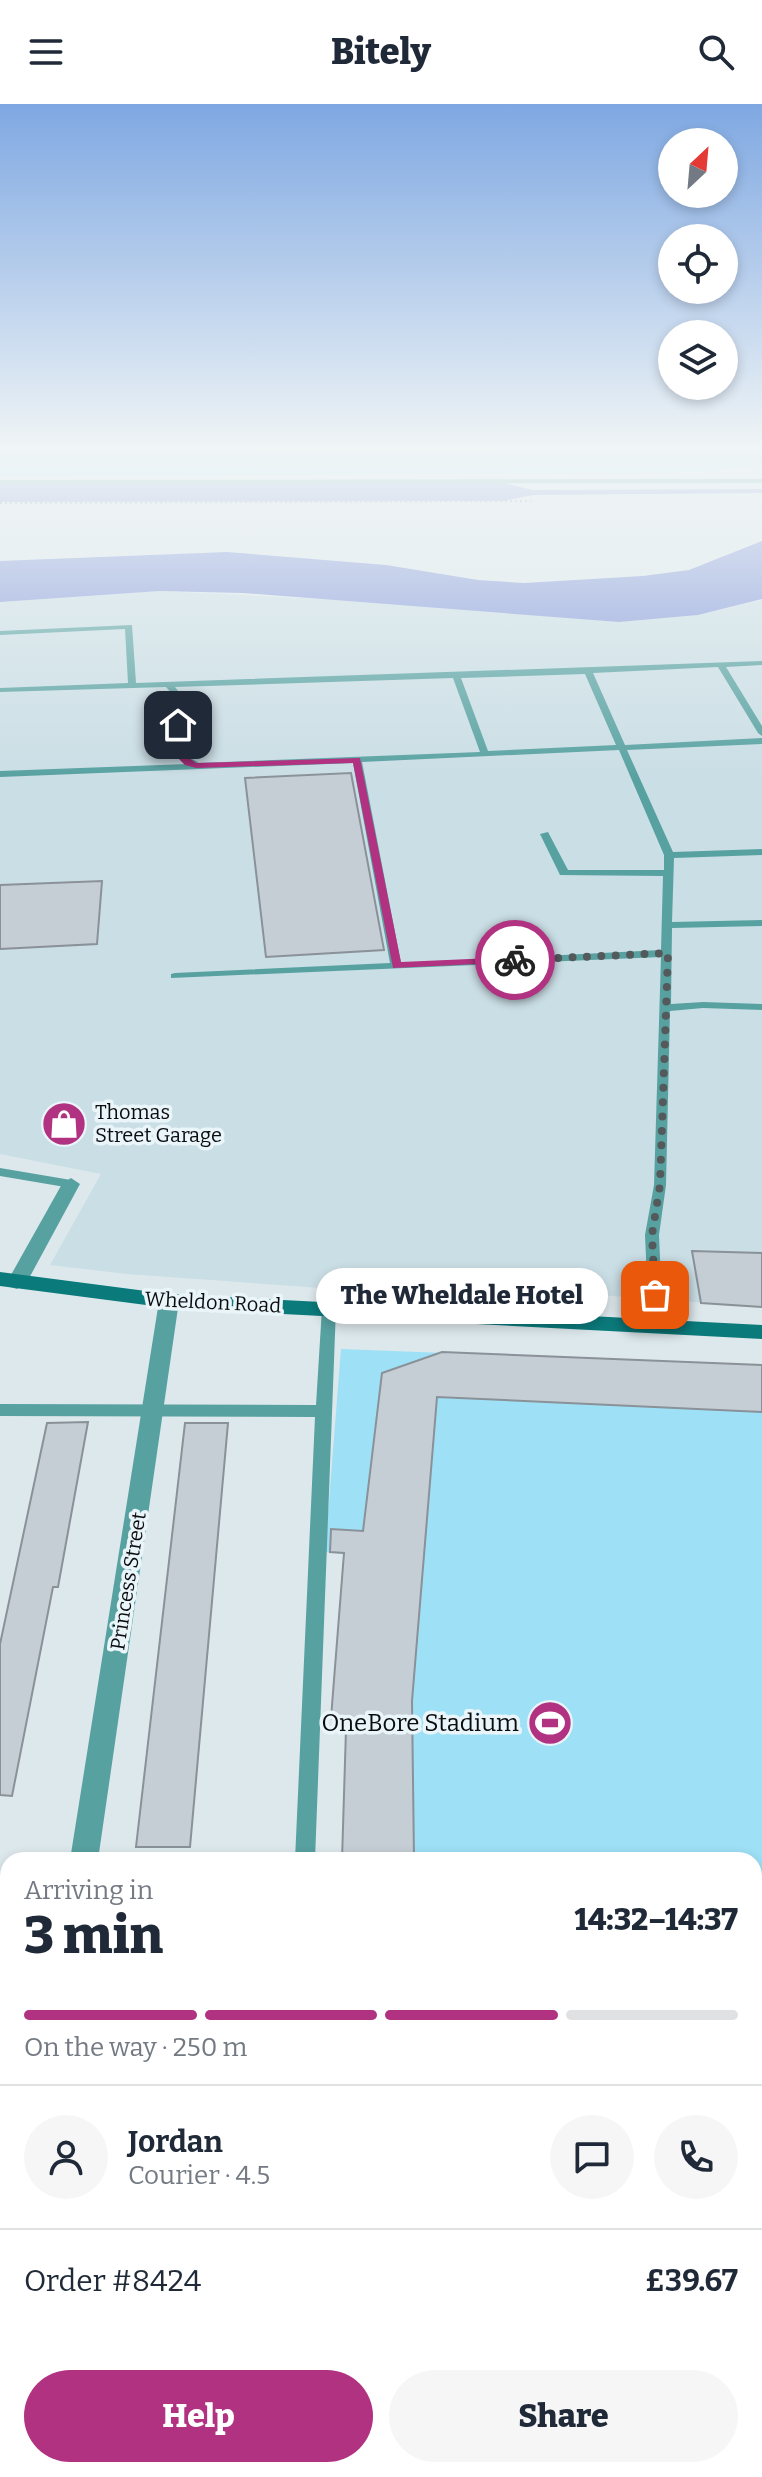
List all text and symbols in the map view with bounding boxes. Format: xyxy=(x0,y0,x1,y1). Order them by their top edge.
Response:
icon: menu xyxy=(24,30,68,74)
text: Bitely xyxy=(331,30,431,74)
icon: search xyxy=(694,30,738,74)
north arrow xyxy=(658,128,738,208)
map controls xyxy=(658,128,738,400)
button: locate xyxy=(658,224,738,304)
button: layers xyxy=(658,320,738,400)
pin xyxy=(144,691,212,759)
icon: home xyxy=(156,703,200,747)
courier xyxy=(475,920,555,1000)
icon: bike xyxy=(493,938,537,982)
shop icon: Thomas Street Garage xyxy=(40,1100,88,1148)
place label: Thomas Street Garage xyxy=(95,1100,222,1147)
pin xyxy=(621,1261,689,1329)
callout: The Wheldale Hotel xyxy=(315,1267,607,1323)
icon: bag xyxy=(633,1273,677,1317)
text: The Wheldale Hotel xyxy=(341,1280,583,1311)
street label: Wheldon Road xyxy=(144,1286,282,1318)
street label: Princess Street xyxy=(105,1510,151,1652)
sports icon: OneBore Stadium xyxy=(526,1699,574,1747)
place label: OneBore Stadium xyxy=(321,1709,519,1737)
text: Arriving in xyxy=(24,1875,153,1906)
text: 14:32–14:37 xyxy=(574,1902,738,1938)
text: 3 min xyxy=(24,1904,163,1967)
text: On the way · 250 m xyxy=(24,2032,247,2063)
button: person xyxy=(24,2115,108,2199)
button: chat xyxy=(550,2115,634,2199)
button: phone xyxy=(654,2115,738,2199)
text: Jordan xyxy=(128,2124,223,2160)
text: Courier · 4.5 xyxy=(128,2160,270,2191)
text: Order #8424 xyxy=(24,2263,201,2299)
text: £39.67 xyxy=(645,2263,738,2299)
button: Help xyxy=(24,2370,373,2462)
button: Share xyxy=(389,2370,738,2462)

